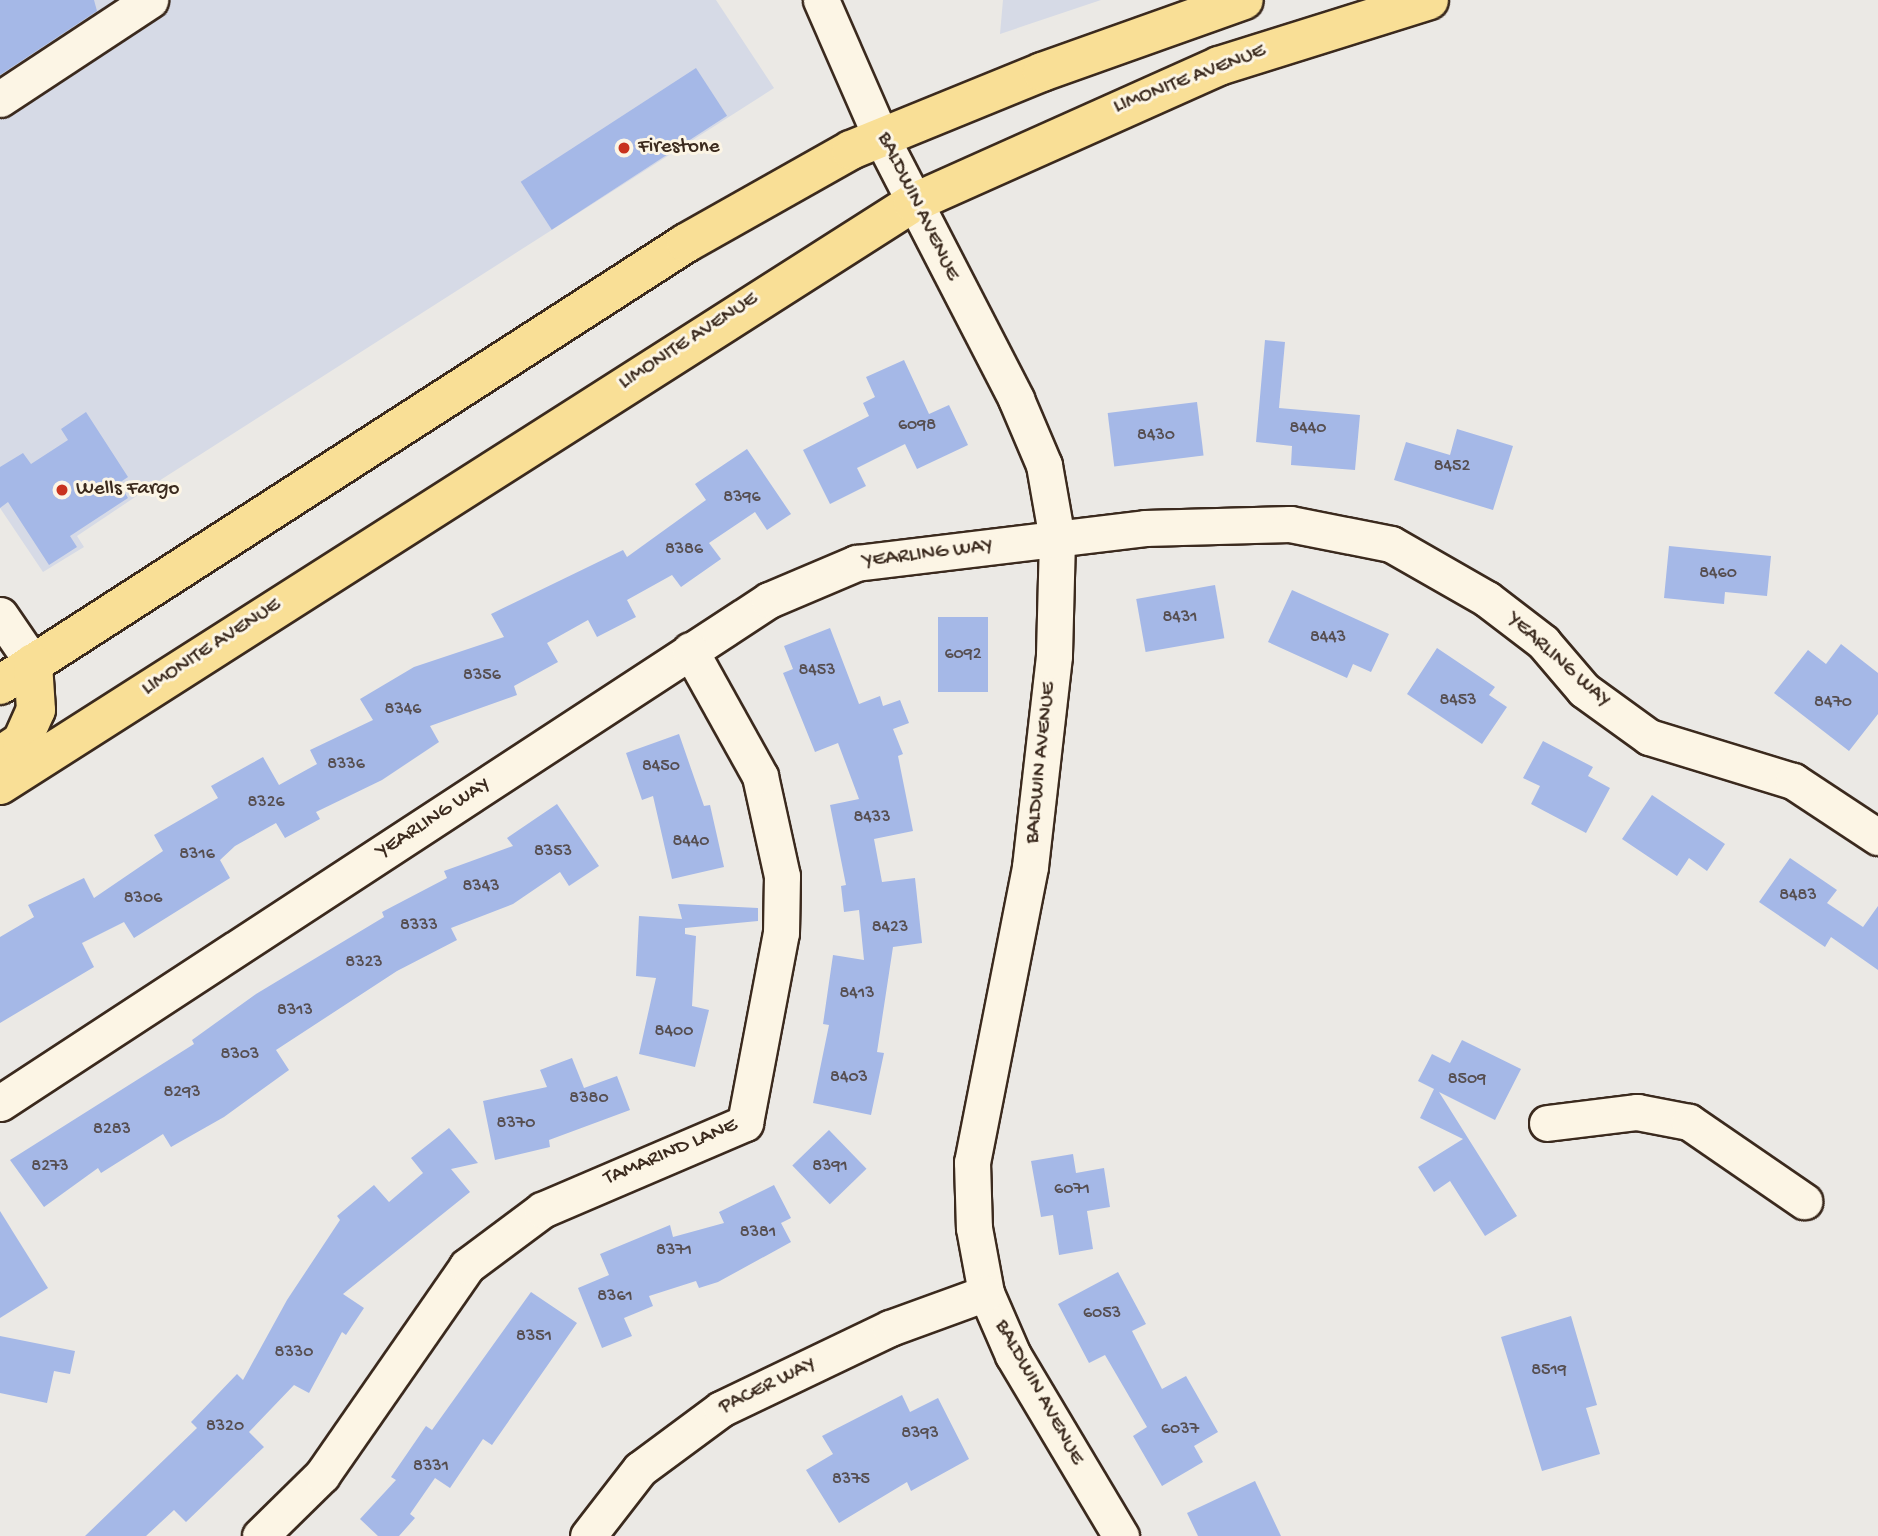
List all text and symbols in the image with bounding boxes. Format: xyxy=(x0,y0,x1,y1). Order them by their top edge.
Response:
street label: LIMONITE AVENUE xyxy=(1110,39,1270,121)
street label: BALDWIN AVENUE xyxy=(870,129,964,285)
place label: Firestone xyxy=(638,135,720,161)
marker: Firestone xyxy=(616,140,632,156)
street label: LIMONITE AVENUE xyxy=(615,288,763,396)
house number: 6098 xyxy=(898,415,936,437)
house number: 8440 xyxy=(1289,418,1327,440)
house number: 8430 xyxy=(1137,425,1175,447)
house number: 8452 xyxy=(1434,456,1470,478)
place label: Wells Fargo xyxy=(76,477,179,503)
marker: Wells Fargo xyxy=(54,482,70,498)
house number: 8396 xyxy=(723,487,761,509)
street label: YEARLING WAY xyxy=(862,535,994,575)
house number: 8386 xyxy=(665,539,703,561)
house number: 8460 xyxy=(1699,563,1737,585)
street label: LIMONITE AVENUE xyxy=(138,594,286,702)
house number: 8431 xyxy=(1163,607,1197,629)
street label: YEARLING WAY xyxy=(1501,608,1615,714)
house number: 8443 xyxy=(1310,627,1346,649)
house number: 6092 xyxy=(944,644,982,666)
house number: 8453 xyxy=(798,660,836,682)
house number: 8356 xyxy=(463,665,501,687)
street label: BALDWIN AVENUE xyxy=(1021,681,1063,845)
house number: 8453 xyxy=(1439,690,1477,712)
house number: 8470 xyxy=(1814,692,1852,714)
house number: 8346 xyxy=(385,699,421,721)
house number: 8336 xyxy=(327,754,365,776)
house number: 8450 xyxy=(642,756,680,778)
street label: YEARLING WAY xyxy=(372,773,496,865)
house number: 8326 xyxy=(247,792,285,814)
house number: 8433 xyxy=(853,807,891,829)
house number: 8440 xyxy=(672,831,710,853)
house number: 8353 xyxy=(534,841,572,863)
house number: 8316 xyxy=(179,844,215,866)
house number: 8343 xyxy=(462,876,500,898)
house number: 8483 xyxy=(1779,885,1817,907)
house number: 8306 xyxy=(124,888,162,910)
house number: 8333 xyxy=(400,915,438,937)
house number: 8423 xyxy=(872,917,908,939)
house number: 8323 xyxy=(345,952,383,974)
house number: 8413 xyxy=(840,983,874,1005)
house number: 8313 xyxy=(277,1000,313,1022)
house number: 8400 xyxy=(655,1021,693,1043)
house number: 8303 xyxy=(221,1044,259,1066)
house number: 8403 xyxy=(830,1067,868,1089)
house number: 8509 xyxy=(1448,1069,1486,1091)
house number: 8293 xyxy=(163,1082,201,1104)
house number: 8380 xyxy=(569,1088,609,1110)
house number: 8370 xyxy=(497,1113,535,1135)
street label: TAMARIND LANE xyxy=(600,1114,742,1192)
house number: 8283 xyxy=(93,1119,131,1141)
house number: 8273 xyxy=(31,1156,69,1178)
house number: 8391 xyxy=(812,1156,848,1178)
house number: 6071 xyxy=(1054,1179,1090,1201)
house number: 8381 xyxy=(740,1222,776,1244)
house number: 8371 xyxy=(656,1240,692,1262)
house number: 8361 xyxy=(597,1286,633,1308)
house number: 6053 xyxy=(1083,1303,1121,1325)
street label: BALDWIN AVENUE xyxy=(988,1316,1088,1470)
house number: 8351 xyxy=(516,1326,552,1348)
house number: 8330 xyxy=(275,1342,313,1364)
street label: PACER WAY xyxy=(716,1353,820,1421)
house number: 8519 xyxy=(1531,1360,1567,1382)
house number: 8320 xyxy=(206,1416,244,1438)
house number: 6037 xyxy=(1161,1419,1199,1441)
house number: 8393 xyxy=(901,1423,939,1445)
house number: 8331 xyxy=(413,1456,449,1478)
house number: 8375 xyxy=(832,1469,870,1491)

